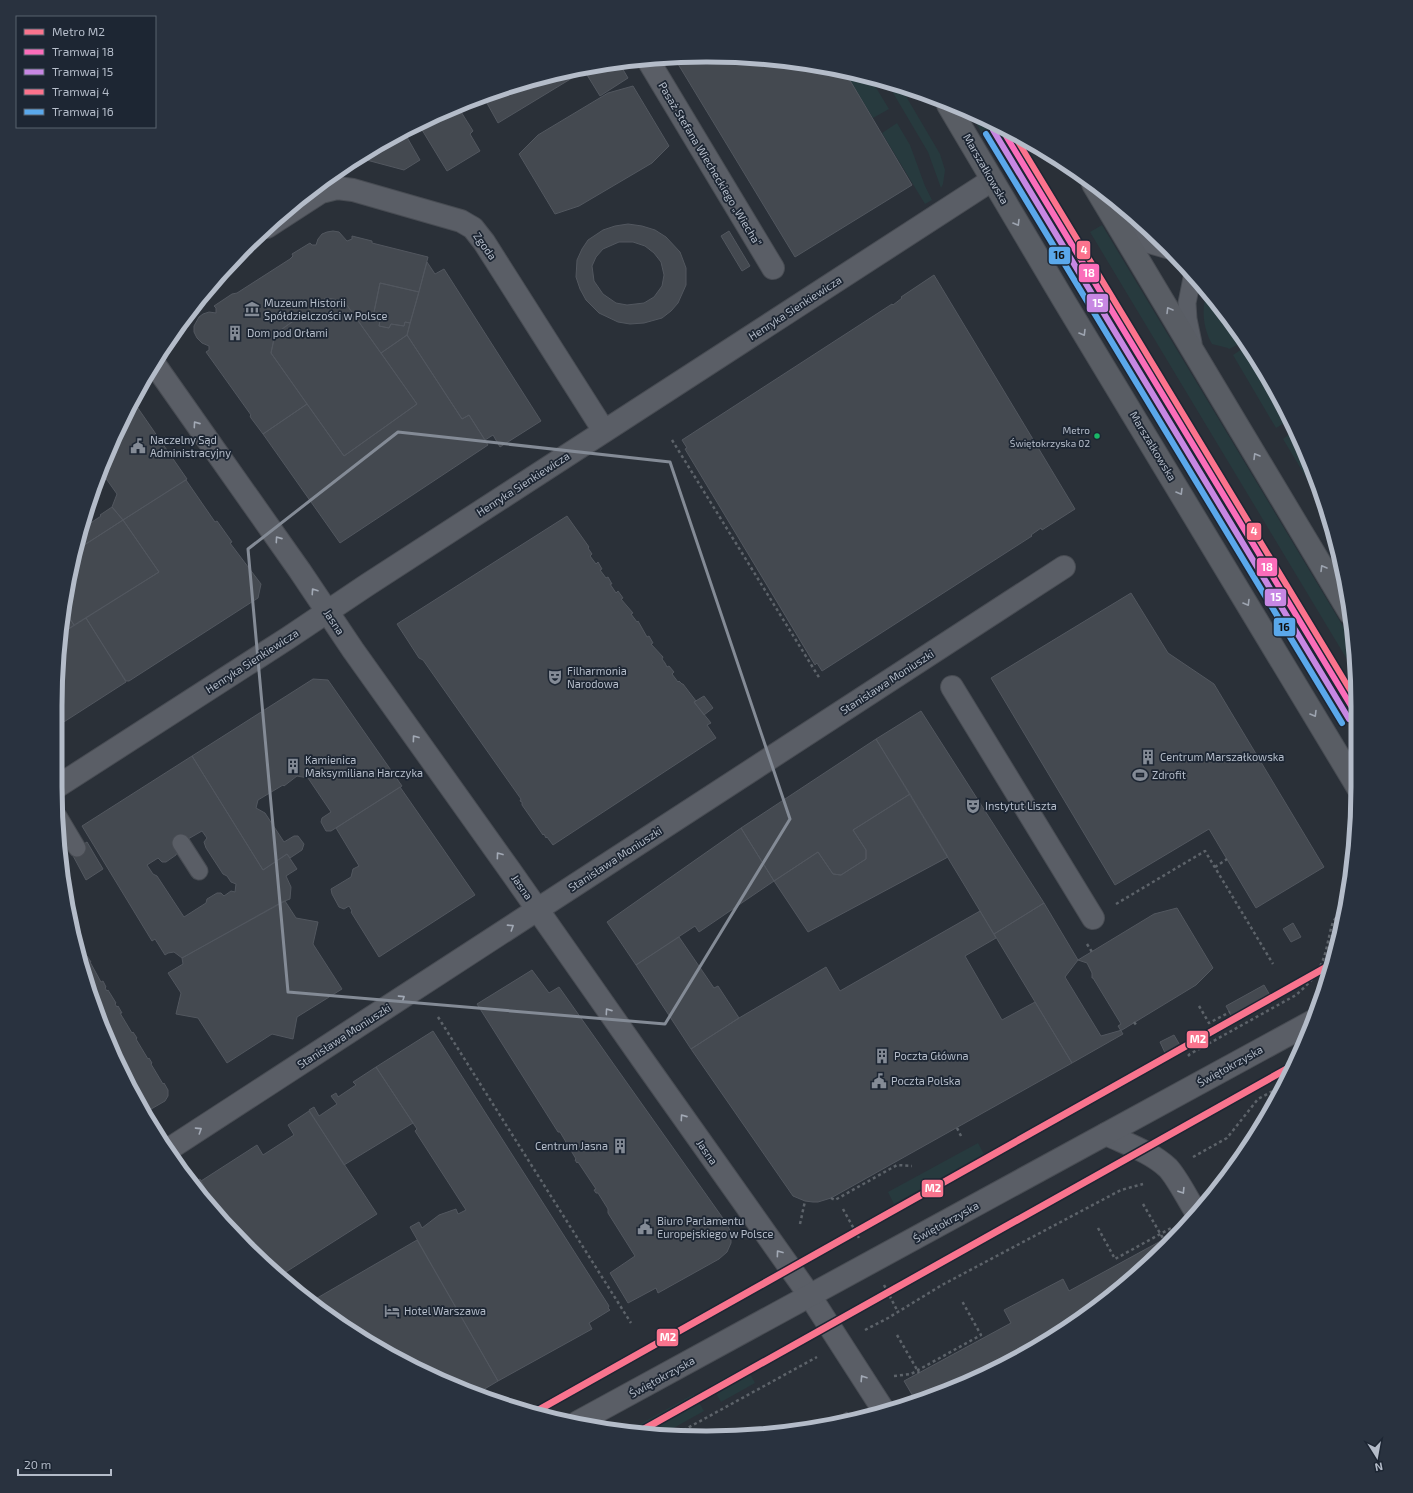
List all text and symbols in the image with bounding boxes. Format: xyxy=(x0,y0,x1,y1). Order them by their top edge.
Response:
legend xyxy=(16,16,156,128)
text: Metro M2 xyxy=(52,24,105,38)
text: Tramwaj 18 xyxy=(52,44,114,59)
text: Tramwaj 15 xyxy=(52,64,113,79)
street label: Pasaż Stefana Wiecheckiego „Wiecha” xyxy=(656,79,765,248)
text: Tramwaj 4 xyxy=(52,84,109,99)
text: Tramwaj 16 xyxy=(52,104,114,119)
street label: Marszałkowska xyxy=(961,131,1012,206)
one-way arrow xyxy=(1013,218,1020,226)
street label: Zgoda xyxy=(471,229,500,262)
line badge: 4 xyxy=(1076,240,1091,260)
text: 4 xyxy=(1080,243,1088,256)
line badge: 16 xyxy=(1048,246,1071,265)
text: 16 xyxy=(1053,248,1065,261)
line badge: 18 xyxy=(1078,263,1100,283)
text: 18 xyxy=(1083,266,1095,279)
street label: Henryka Sienkiewicza xyxy=(746,273,844,343)
line badge: 15 xyxy=(1086,293,1109,313)
place label: Muzeum Historii Spółdzielczości w Polsce xyxy=(264,296,387,322)
text: 15 xyxy=(1093,296,1103,309)
museum icon: Muzeum Historii Spółdzielczości w Polsce xyxy=(243,300,261,318)
one-way arrow xyxy=(1167,307,1174,314)
building icon: Dom pod Orłami xyxy=(226,324,244,342)
place label: Dom pod Orłami xyxy=(247,326,328,339)
one-way arrow xyxy=(1079,329,1086,336)
street label: Marszałkowska xyxy=(1128,409,1179,483)
one-way arrow xyxy=(193,421,201,428)
place label: Metro Świętokrzyska 02 xyxy=(1010,424,1090,449)
marker: Metro Świętokrzyska 02 xyxy=(1092,431,1102,441)
place label: Naczelny Sąd Administracyjny xyxy=(150,433,231,460)
public building icon: Naczelny Sąd Administracyjny xyxy=(129,437,147,455)
street label: Henryka Sienkiewicza xyxy=(474,449,572,519)
one-way arrow xyxy=(1254,453,1261,460)
one-way arrow xyxy=(1175,488,1182,495)
line badge: 4 xyxy=(1246,522,1262,541)
text: 4 xyxy=(1250,524,1258,537)
one-way arrow xyxy=(275,536,283,543)
line badge: 18 xyxy=(1256,557,1278,577)
text: 18 xyxy=(1261,560,1273,573)
one-way arrow xyxy=(1320,565,1328,572)
one-way arrow xyxy=(311,588,319,595)
line badge: 15 xyxy=(1264,588,1287,607)
text: 15 xyxy=(1271,590,1281,603)
one-way arrow xyxy=(1242,599,1249,606)
street label: Jasna xyxy=(321,607,348,637)
line badge: 16 xyxy=(1273,617,1296,637)
text: 16 xyxy=(1278,620,1290,633)
street label: Henryka Sienkiewicza xyxy=(203,626,301,696)
street label: Stanisława Moniuszki xyxy=(837,646,936,717)
place label: Filharmonia Narodowa xyxy=(567,664,627,690)
theatre icon: Filharmonia Narodowa xyxy=(546,668,564,686)
one-way arrow xyxy=(1309,710,1316,717)
one-way arrow xyxy=(413,735,420,742)
building icon: Centrum Marszałkowska xyxy=(1139,748,1157,766)
place label: Centrum Marszałkowska xyxy=(1160,750,1284,763)
place label: Kamienica Maksymiliana Harczyka xyxy=(305,753,423,779)
building icon: Kamienica Maksymiliana Harczyka xyxy=(284,757,302,775)
sports icon: Zdrofit xyxy=(1131,766,1149,784)
place label: Zdrofit xyxy=(1152,768,1186,781)
theatre icon: Instytut Liszta xyxy=(964,797,982,815)
place label: Instytut Liszta xyxy=(985,799,1057,812)
street label: Stanisława Moniuszki xyxy=(565,823,664,894)
one-way arrow xyxy=(496,852,504,859)
street label: Jasna xyxy=(509,872,536,902)
one-way arrow xyxy=(507,925,514,932)
one-way arrow xyxy=(398,996,405,1003)
street label: Stanisława Moniuszki xyxy=(294,1000,393,1071)
one-way arrow xyxy=(606,1008,613,1015)
line badge: M2 xyxy=(1186,1030,1209,1049)
text: M2 xyxy=(1190,1032,1206,1045)
street label: Świętokrzyska xyxy=(1195,1042,1265,1089)
building icon: Poczta Główna xyxy=(873,1047,891,1065)
place label: Poczta Główna xyxy=(894,1049,969,1062)
public building icon: Poczta Polska xyxy=(870,1072,888,1090)
place label: Poczta Polska xyxy=(891,1074,961,1087)
one-way arrow xyxy=(680,1114,688,1121)
one-way arrow xyxy=(195,1127,202,1134)
building icon: Centrum Jasna xyxy=(611,1137,629,1155)
street label: Jasna xyxy=(694,1137,721,1167)
place label: Centrum Jasna xyxy=(535,1139,608,1152)
line badge: M2 xyxy=(921,1179,944,1198)
text: M2 xyxy=(925,1181,941,1194)
one-way arrow xyxy=(1178,1187,1185,1194)
street label: Świętokrzyska xyxy=(911,1198,981,1245)
place label: Biuro Parlamentu Europejskiego w Polsce xyxy=(657,1214,773,1241)
public building icon: Biuro Parlamentu Europejskiego w Polsce xyxy=(636,1218,654,1236)
one-way arrow xyxy=(777,1251,784,1258)
hotel icon: Hotel Warszawa xyxy=(383,1302,401,1320)
place label: Hotel Warszawa xyxy=(404,1304,486,1317)
line badge: M2 xyxy=(656,1328,679,1347)
text: M2 xyxy=(660,1330,676,1343)
street label: Świętokrzyska xyxy=(627,1353,697,1400)
one-way arrow xyxy=(860,1375,868,1382)
north arrow xyxy=(1357,1437,1397,1477)
scale bar xyxy=(18,1451,111,1477)
text: 20 m xyxy=(24,1457,51,1471)
text: N xyxy=(1374,1460,1384,1474)

